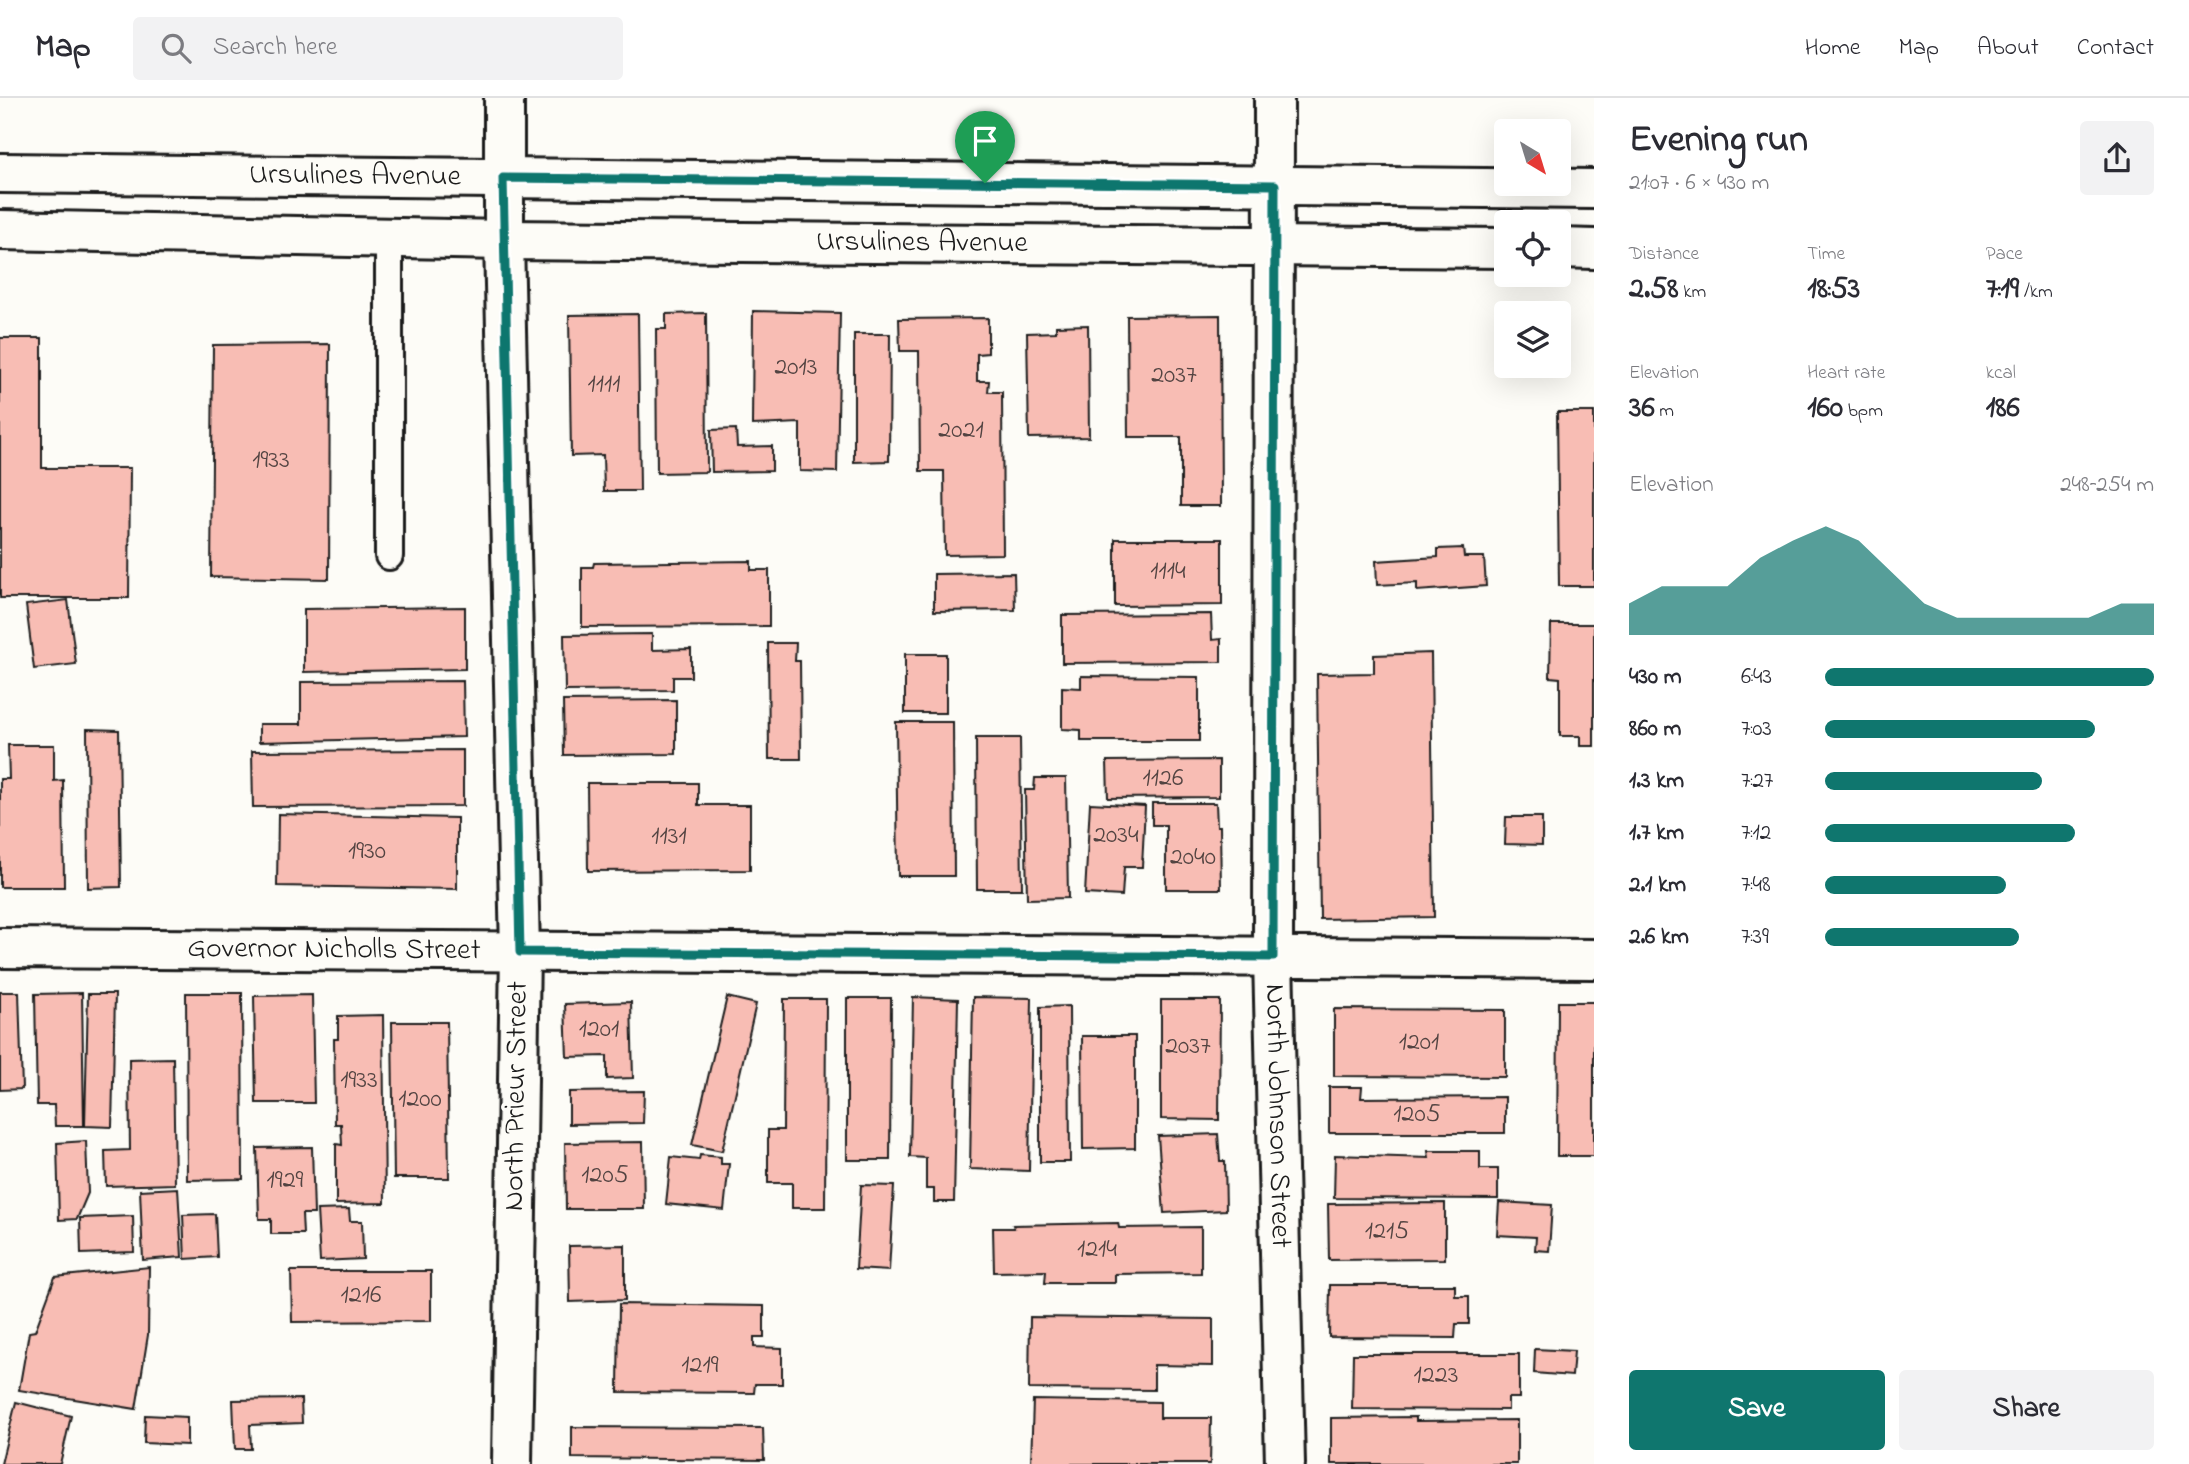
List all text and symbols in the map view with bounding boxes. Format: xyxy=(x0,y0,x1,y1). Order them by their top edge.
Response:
search box xyxy=(133,17,623,80)
text: Map xyxy=(35,24,91,72)
icon: search xyxy=(157,29,195,67)
text: Search here xyxy=(213,29,337,67)
text: Home xyxy=(1805,31,1861,66)
text: Map xyxy=(1899,31,1939,66)
text: About xyxy=(1977,31,2039,66)
text: Contact xyxy=(2077,31,2154,66)
pin xyxy=(955,111,1015,183)
text: Evening run xyxy=(1629,113,1808,169)
north arrow xyxy=(1494,119,1572,196)
map controls xyxy=(1494,119,1571,378)
button: share xyxy=(2080,121,2154,195)
icon: arrive xyxy=(966,122,1004,160)
street label: Ursulines Avenue xyxy=(249,154,462,200)
text: 21:07 · 6 × 430 m xyxy=(1629,167,1769,200)
button: locate xyxy=(1494,210,1571,287)
street label: Ursulines Avenue xyxy=(816,220,1029,266)
text: Distance xyxy=(1629,241,1699,268)
text: Time xyxy=(1807,241,1845,268)
text: Pace xyxy=(1986,241,2023,268)
text: 2.58 xyxy=(1629,268,1678,312)
text: 18:53 xyxy=(1807,268,1860,312)
text: 7:19 xyxy=(1986,268,2019,312)
text: km xyxy=(1678,279,1706,306)
text: /km xyxy=(2019,279,2053,306)
button: layers xyxy=(1494,301,1571,378)
house number: 2013 xyxy=(774,349,818,387)
house number: 2037 xyxy=(1151,357,1197,395)
text: Elevation xyxy=(1629,360,1699,387)
text: Heart rate xyxy=(1807,360,1885,387)
text: kcal xyxy=(1986,360,2016,387)
house number: 1111 xyxy=(587,366,621,404)
text: 36 xyxy=(1629,387,1655,431)
text: 160 xyxy=(1807,387,1843,431)
text: 186 xyxy=(1986,387,2020,431)
text: m xyxy=(1655,398,1674,425)
text: bpm xyxy=(1843,398,1883,425)
house number: 2021 xyxy=(938,412,984,450)
house number: 1933 xyxy=(252,442,290,480)
text: Elevation xyxy=(1629,469,1714,502)
text: 248–254 m xyxy=(2060,469,2154,502)
house number: 1114 xyxy=(1150,553,1186,591)
text: 430 m xyxy=(1629,661,1682,694)
text: 6:43 xyxy=(1741,661,1772,694)
text: 860 m xyxy=(1629,713,1681,746)
text: 7:03 xyxy=(1741,713,1772,746)
house number: 1126 xyxy=(1143,760,1183,798)
text: 1.3 km xyxy=(1629,765,1684,798)
text: 7:27 xyxy=(1741,765,1773,798)
house number: 2034 xyxy=(1093,817,1139,855)
text: 1.7 km xyxy=(1629,817,1684,850)
text: 7:12 xyxy=(1741,817,1771,850)
house number: 1131 xyxy=(651,818,687,856)
house number: 1930 xyxy=(348,833,386,871)
house number: 2040 xyxy=(1170,839,1216,877)
text: 2.1 km xyxy=(1629,869,1686,902)
text: 7:48 xyxy=(1741,869,1771,902)
text: 2.6 km xyxy=(1629,921,1689,954)
text: 7:39 xyxy=(1741,921,1769,954)
street label: Governor Nicholls Street xyxy=(187,927,481,973)
street label: North Prieur Street xyxy=(493,981,541,1211)
street label: North Johnson Street xyxy=(1252,983,1302,1249)
house number: 1201 xyxy=(579,1011,619,1049)
house number: 1201 xyxy=(1399,1024,1439,1062)
house number: 2037 xyxy=(1165,1028,1211,1066)
house number: 1933 xyxy=(340,1062,378,1100)
house number: 1200 xyxy=(398,1081,442,1119)
house number: 1205 xyxy=(1393,1096,1441,1134)
house number: 1205 xyxy=(581,1157,629,1195)
house number: 1929 xyxy=(267,1162,304,1200)
house number: 1215 xyxy=(1365,1213,1409,1251)
house number: 1214 xyxy=(1077,1231,1117,1269)
house number: 1216 xyxy=(341,1277,381,1315)
house number: 1219 xyxy=(681,1347,719,1385)
house number: 1223 xyxy=(1414,1357,1458,1395)
button: Save xyxy=(1629,1370,1885,1450)
button: Share xyxy=(1899,1370,2154,1450)

